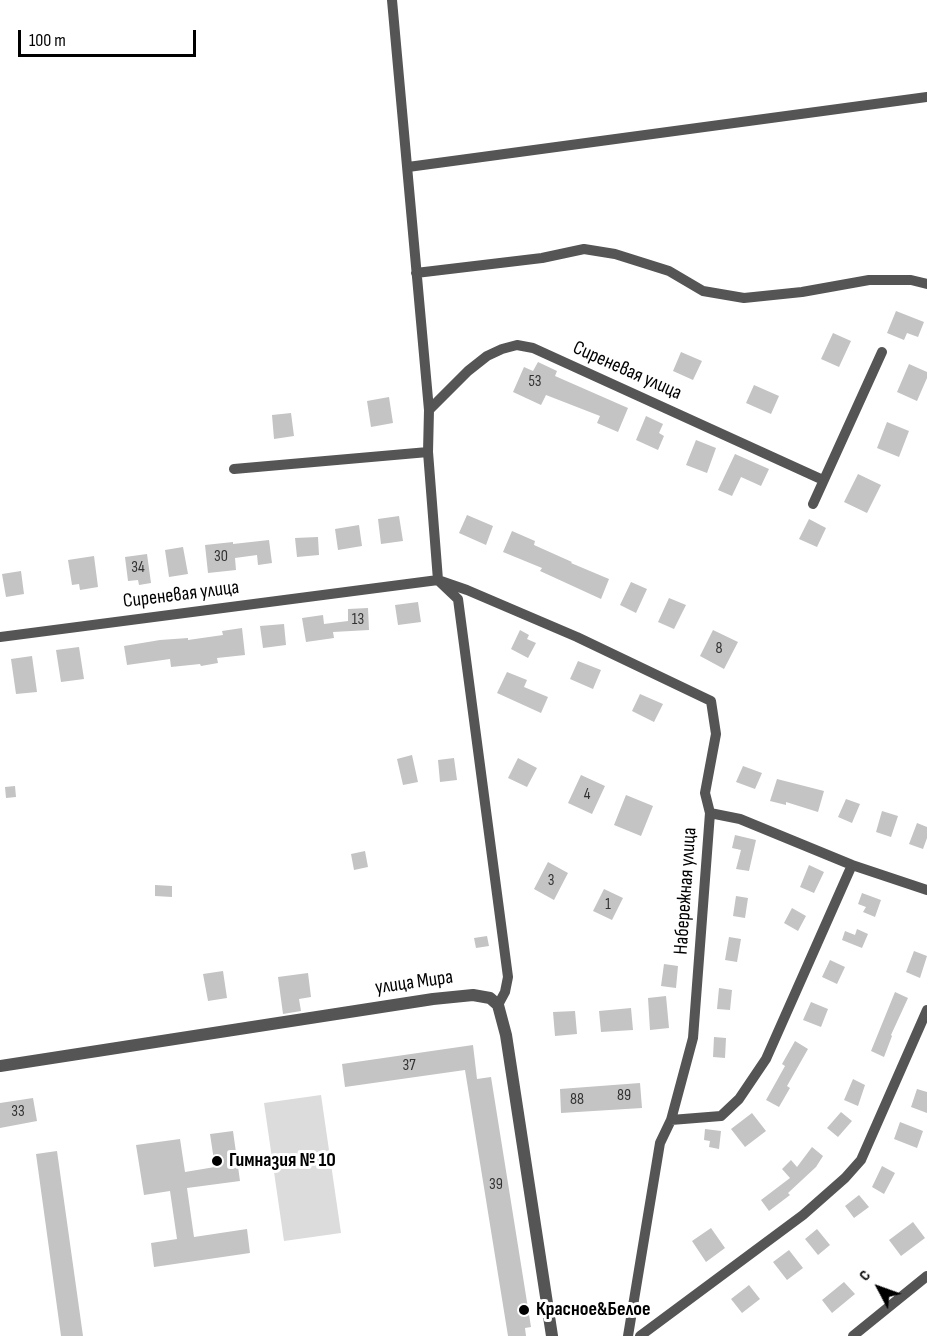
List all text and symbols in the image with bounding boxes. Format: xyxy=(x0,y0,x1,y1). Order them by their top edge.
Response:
scale bar xyxy=(21,18,200,56)
text: 100 m xyxy=(29,30,66,51)
street label: Сиреневая улица xyxy=(569,336,685,406)
house number: 53 xyxy=(528,372,542,392)
house number: 30 xyxy=(214,547,228,567)
house number: 34 xyxy=(131,558,145,578)
street label: Сиреневая улица xyxy=(122,576,240,614)
house number: 13 xyxy=(352,610,364,630)
house number: 8 xyxy=(715,639,723,659)
house number: 4 xyxy=(584,785,590,805)
street label: Набережная улица xyxy=(670,827,702,955)
house number: 3 xyxy=(548,871,554,891)
house number: 1 xyxy=(605,895,611,915)
street label: улица Мира xyxy=(374,966,454,1000)
house number: 37 xyxy=(402,1056,416,1076)
house number: 89 xyxy=(617,1086,631,1106)
house number: 88 xyxy=(570,1090,584,1110)
house number: 33 xyxy=(11,1102,25,1122)
place label: Гимназия № 10 xyxy=(229,1149,336,1173)
marker: Гимназия № 10 xyxy=(210,1154,224,1168)
house number: 39 xyxy=(489,1175,503,1195)
north arrow xyxy=(849,1258,909,1318)
text: С xyxy=(855,1267,875,1285)
place label: Красное&Белое xyxy=(536,1298,651,1322)
marker: Красное&Белое xyxy=(517,1303,531,1317)

